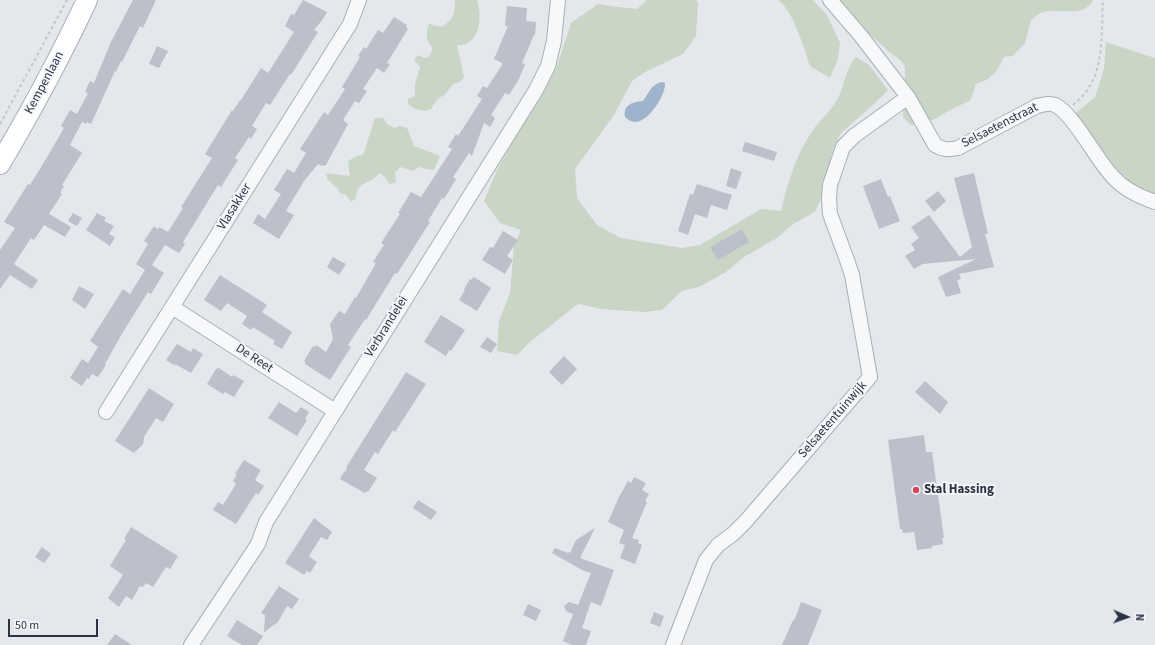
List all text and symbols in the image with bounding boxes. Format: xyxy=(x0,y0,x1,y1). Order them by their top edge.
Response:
street label: Kempenlaan xyxy=(22,49,68,117)
street label: Selsaetenstraat xyxy=(959,100,1041,152)
street label: Vlasakker xyxy=(215,181,255,233)
street label: Verbrandelei xyxy=(362,294,412,360)
street label: De Reet xyxy=(232,341,276,377)
street label: Selsaetentuinwijk xyxy=(795,378,871,462)
place label: Stal Hassing xyxy=(924,482,994,498)
marker: Stal Hassing xyxy=(911,485,921,495)
north arrow xyxy=(1107,597,1147,637)
scale bar xyxy=(10,611,100,637)
text: N xyxy=(1132,614,1147,621)
text: 50 m xyxy=(15,617,39,634)

